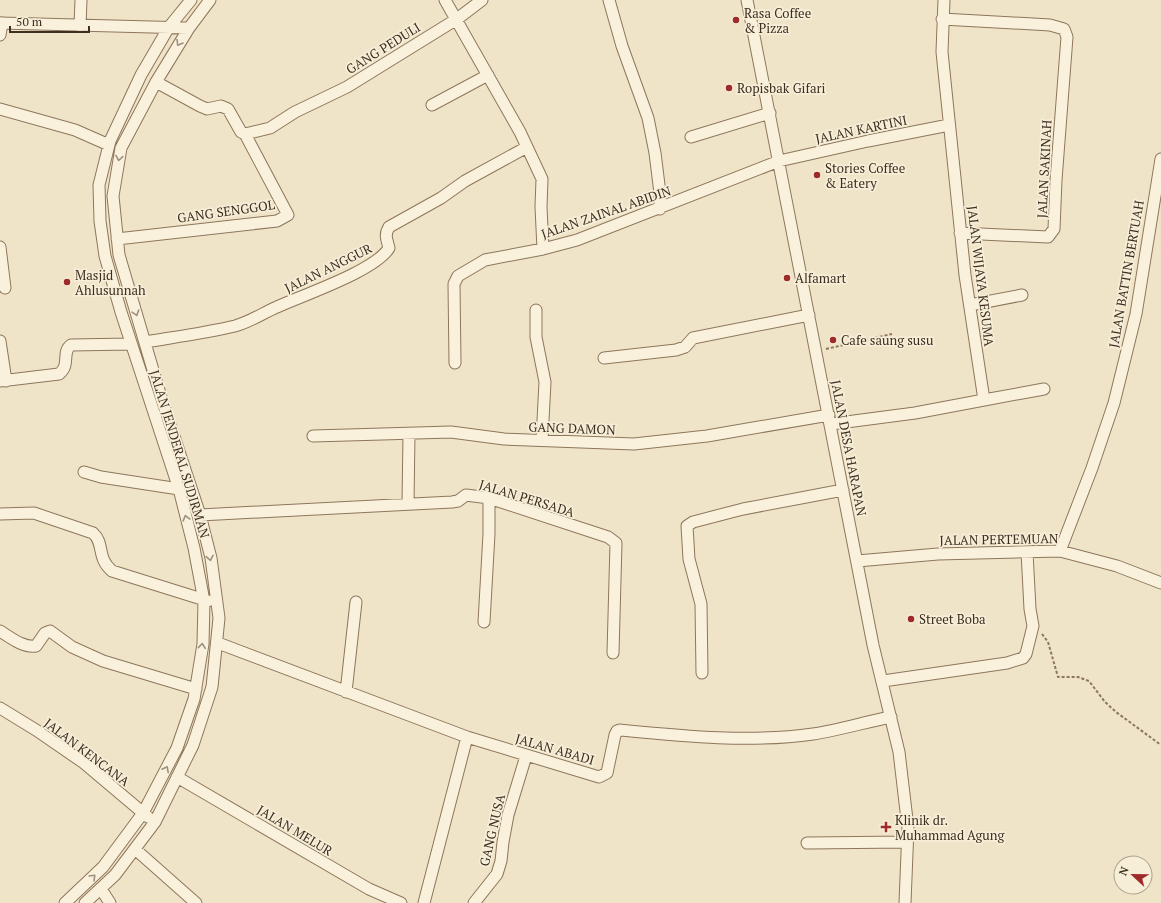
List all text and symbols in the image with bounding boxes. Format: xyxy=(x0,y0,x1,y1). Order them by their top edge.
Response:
place label: Rasa Coffee & Pizza xyxy=(744,4,811,37)
scale bar xyxy=(10,8,89,34)
text: 50 m xyxy=(16,14,43,29)
marker: Rasa Coffee & Pizza xyxy=(731,15,741,25)
street label: GANG PEDULI xyxy=(342,18,424,78)
one-way arrow xyxy=(177,39,184,46)
place label: Ropisbak Gifari xyxy=(737,79,826,97)
marker: Ropisbak Gifari xyxy=(724,83,734,93)
street label: JALAN KARTINI xyxy=(813,110,909,148)
street label: JALAN SAKINAH xyxy=(1032,119,1056,219)
one-way arrow xyxy=(115,155,124,161)
place label: Stories Coffee & Eatery xyxy=(825,159,905,192)
marker: Stories Coffee & Eatery xyxy=(812,170,822,180)
street label: JALAN ZAINAL ABIDIN xyxy=(539,181,674,243)
street label: GANG SENGGOL xyxy=(176,195,276,227)
street label: JALAN BATTIN BERTUAH xyxy=(1104,198,1148,349)
street label: JALAN WIJAYA KESUMA xyxy=(963,205,999,348)
street label: JALAN ANGGUR xyxy=(281,239,375,297)
place label: Masjid Ahlusunnah xyxy=(75,266,146,299)
place label: Alfamart xyxy=(795,269,847,287)
marker: Alfamart xyxy=(782,273,792,283)
marker: Masjid Ahlusunnah xyxy=(62,277,72,287)
one-way arrow xyxy=(131,309,140,316)
place label: Cafe saung susu xyxy=(841,331,934,349)
marker: Cafe saung susu xyxy=(828,335,838,345)
street label: JALAN JENDERAL SUDIRMAN xyxy=(146,368,214,541)
street label: JALAN DESA HARAPAN xyxy=(827,378,871,518)
street label: GANG DAMON xyxy=(528,417,616,439)
street label: JALAN PERSADA xyxy=(477,475,577,521)
one-way arrow xyxy=(183,514,191,521)
street label: JALAN PERTEMUAN xyxy=(939,529,1059,549)
one-way arrow xyxy=(206,554,214,561)
place label: Street Boba xyxy=(919,610,986,628)
marker: Street Boba xyxy=(906,614,916,624)
one-way arrow xyxy=(198,643,207,649)
street label: JALAN KENCANA xyxy=(41,714,134,790)
street label: JALAN ABADI xyxy=(513,729,597,769)
one-way arrow xyxy=(161,766,168,774)
street label: GANG NUSA xyxy=(475,792,509,868)
street label: JALAN MELUR xyxy=(254,800,337,860)
place label: Klinik dr. Muhammad Agung xyxy=(895,811,1004,844)
marker: Klinik dr. Muhammad Agung xyxy=(880,821,892,833)
north arrow xyxy=(1113,855,1153,895)
text: N xyxy=(1116,864,1132,878)
one-way arrow xyxy=(89,874,96,882)

